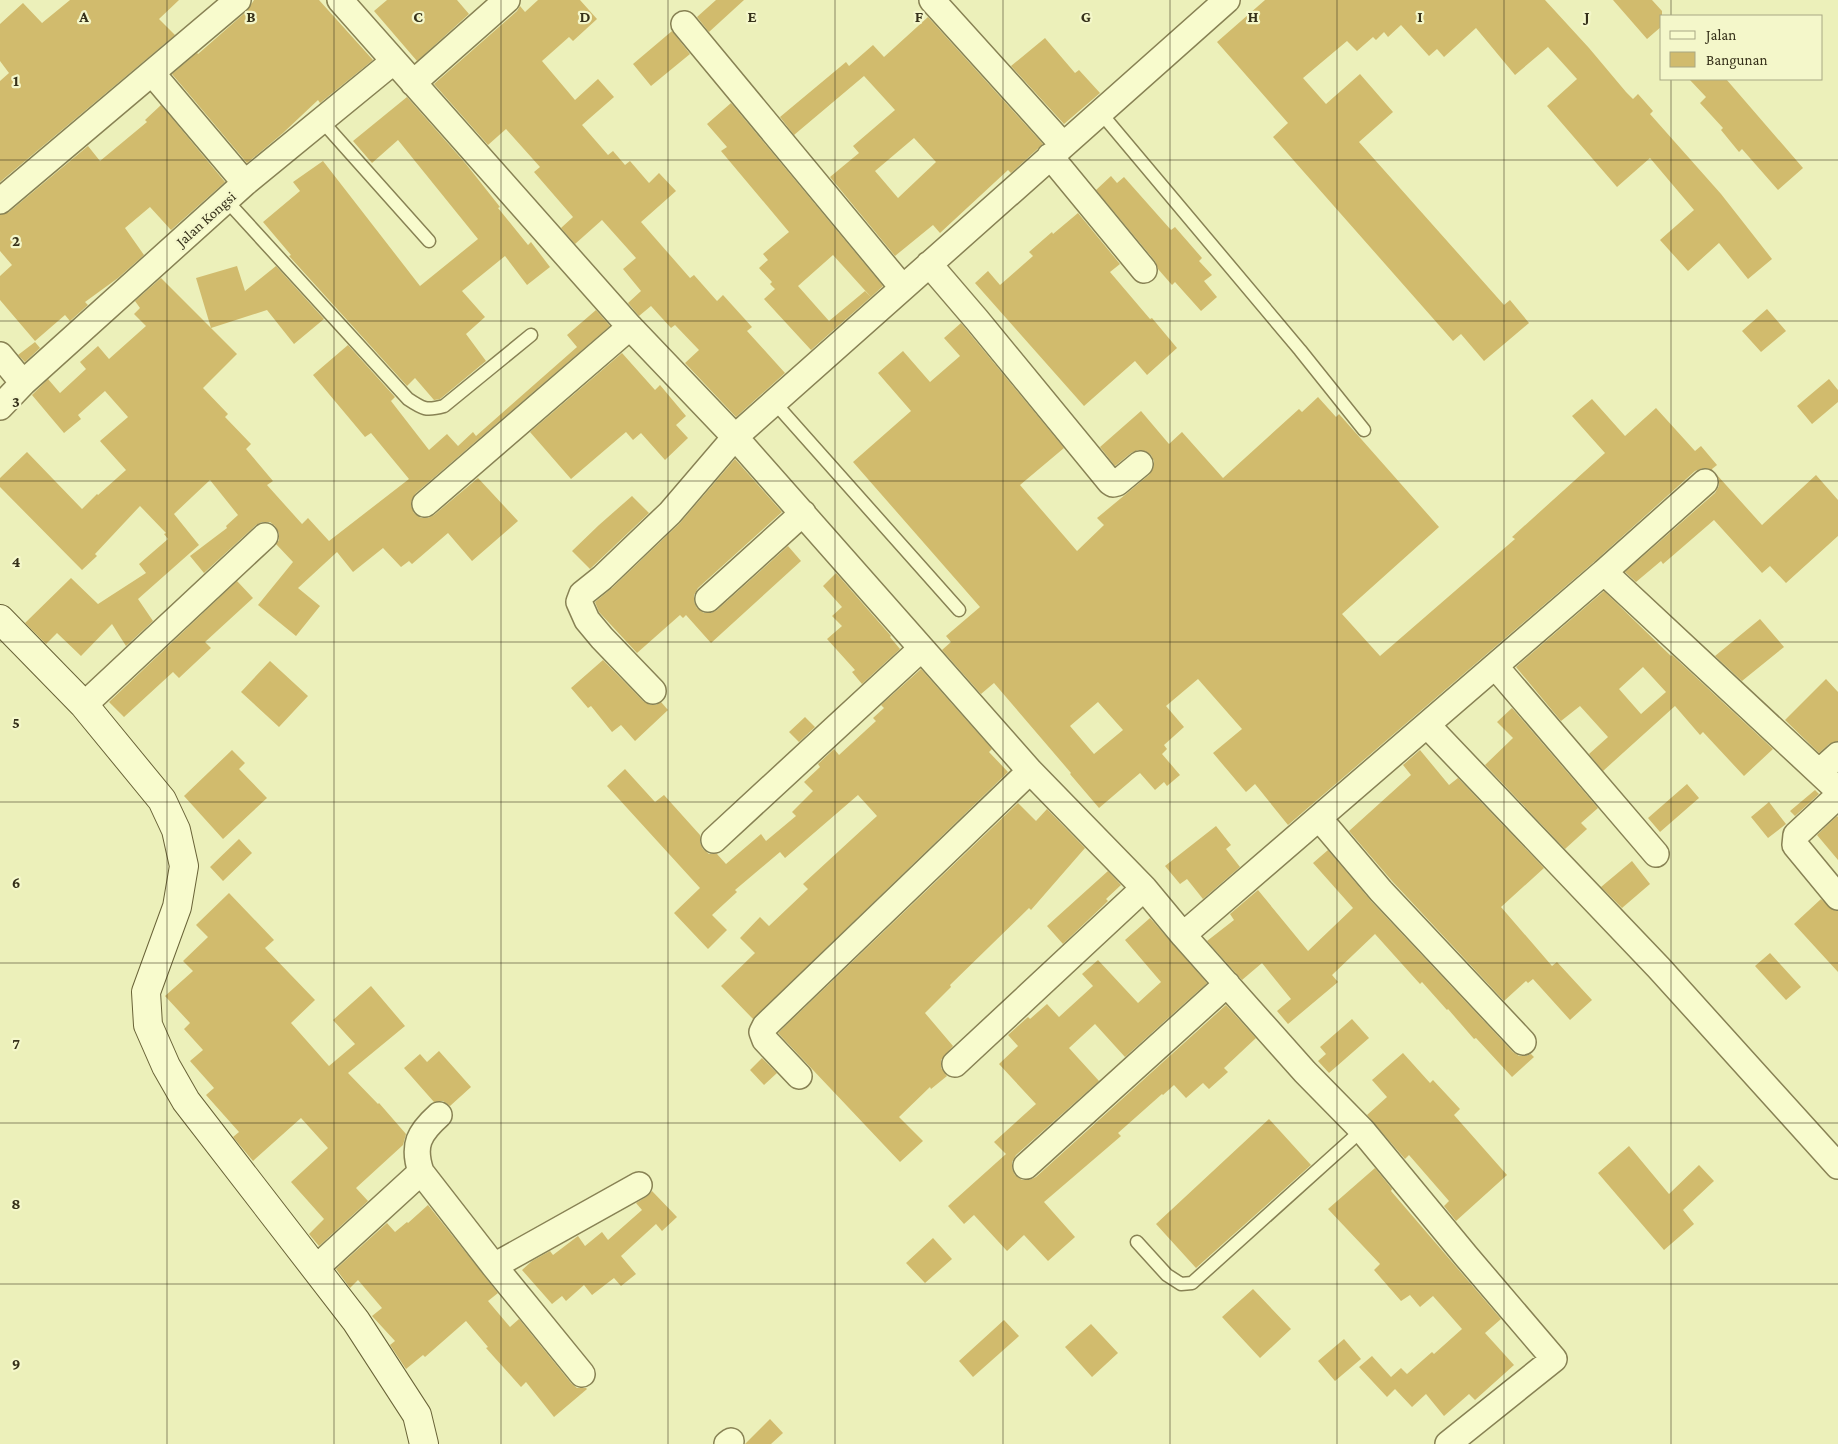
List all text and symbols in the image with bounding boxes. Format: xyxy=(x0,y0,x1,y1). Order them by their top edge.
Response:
text: A xyxy=(78,8,89,25)
text: B xyxy=(246,8,256,25)
text: C xyxy=(413,8,423,25)
text: D xyxy=(579,8,591,25)
text: E xyxy=(747,8,757,25)
text: F xyxy=(915,8,924,25)
text: G xyxy=(1081,8,1091,25)
text: H xyxy=(1248,8,1259,25)
text: I xyxy=(1417,8,1423,25)
text: J xyxy=(1582,8,1590,25)
legend xyxy=(1660,15,1823,80)
text: Jalan xyxy=(1704,27,1736,44)
text: Bangunan xyxy=(1706,52,1767,69)
text: 1 xyxy=(13,72,19,89)
street label: Jalan Kongsi xyxy=(172,188,240,252)
text: 2 xyxy=(12,232,20,249)
text: 3 xyxy=(12,393,20,410)
text: 4 xyxy=(12,553,21,570)
text: 5 xyxy=(12,714,20,731)
text: 6 xyxy=(12,874,20,891)
text: 7 xyxy=(12,1035,20,1052)
text: 8 xyxy=(11,1195,21,1212)
text: 9 xyxy=(12,1355,20,1372)

